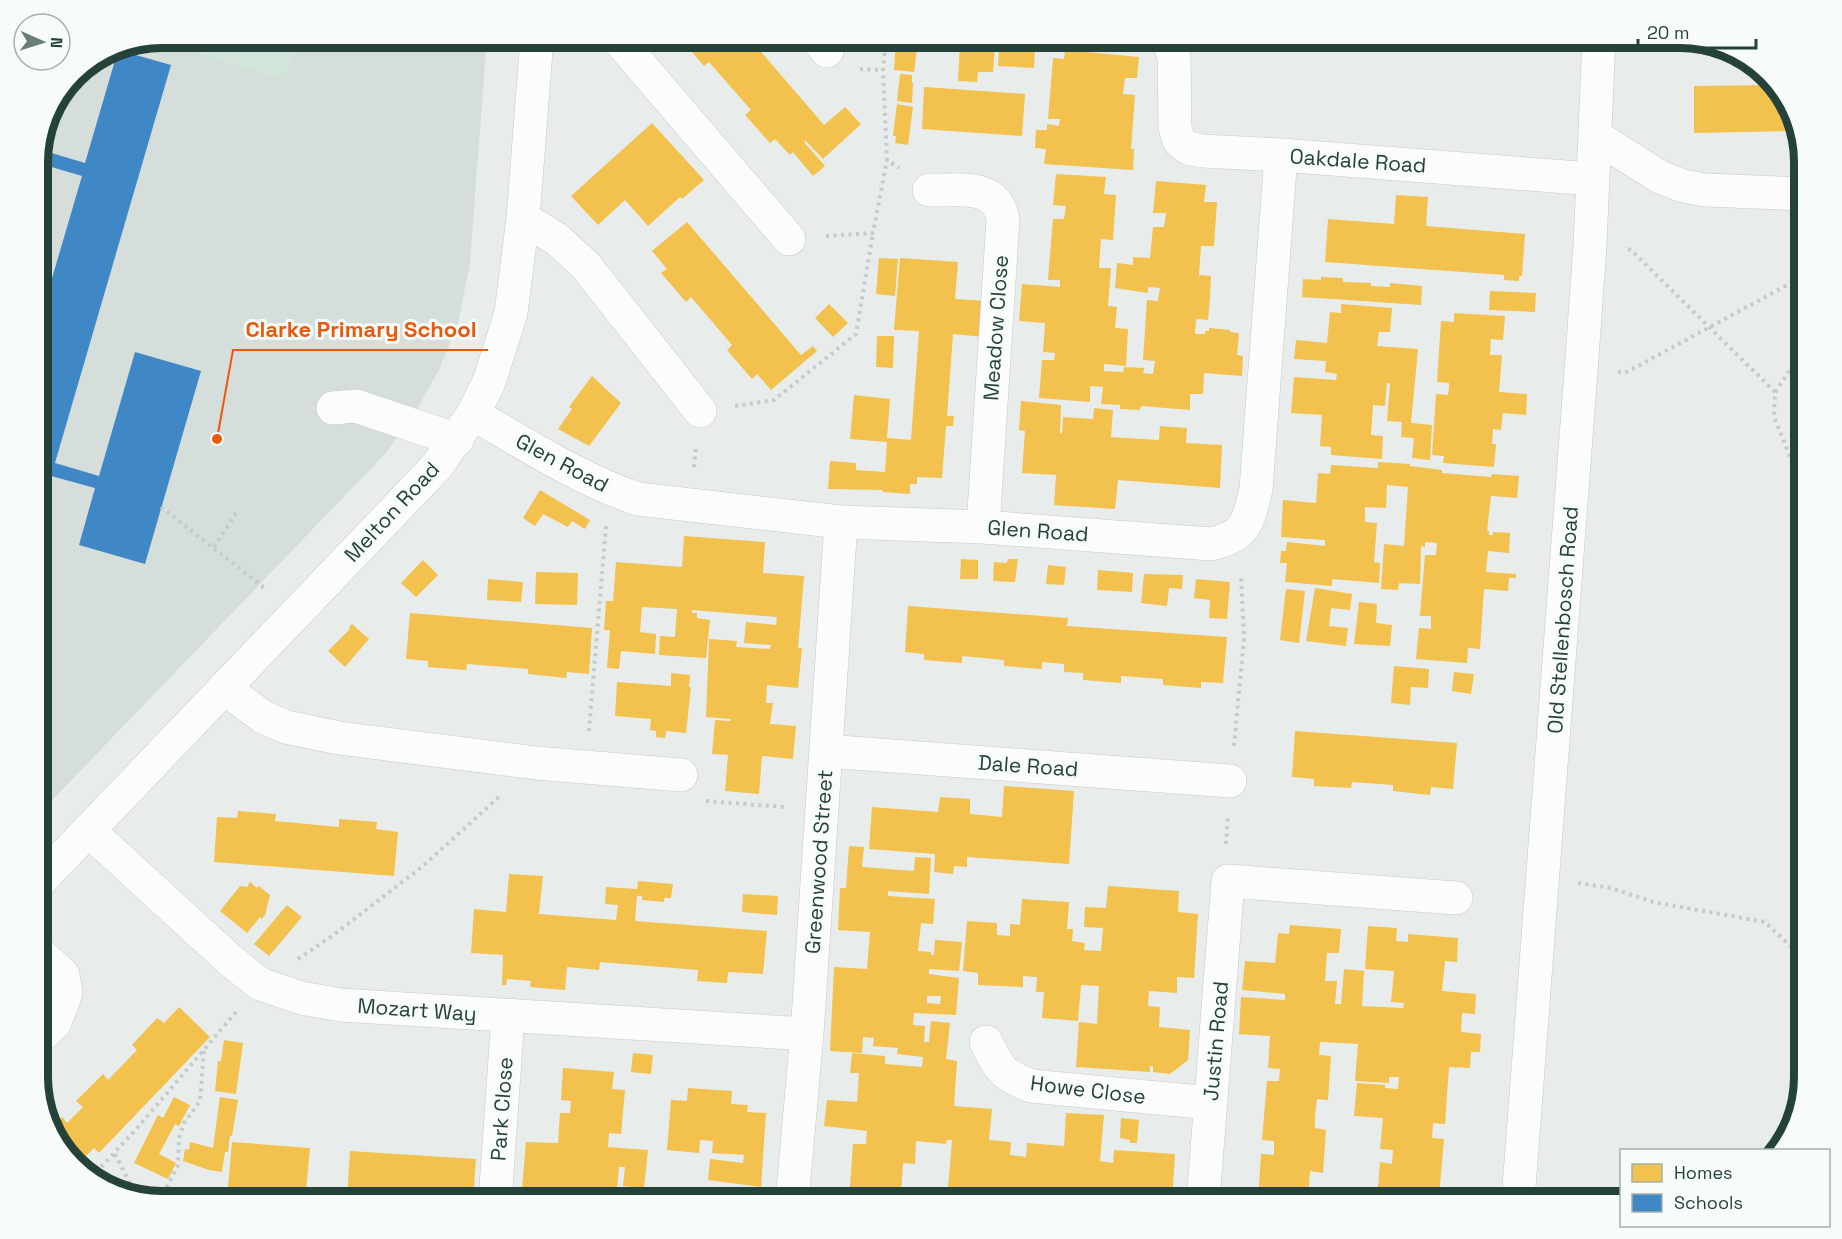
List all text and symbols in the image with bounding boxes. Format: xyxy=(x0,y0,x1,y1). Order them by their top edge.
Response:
north arrow xyxy=(12,12,72,72)
scale bar xyxy=(1638,12,1756,50)
text: 20 m xyxy=(1647,21,1690,44)
text: N xyxy=(46,37,67,49)
street label: Oakdale Road xyxy=(1289,142,1427,179)
street label: Meadow Close xyxy=(977,254,1014,402)
callout: Clarke Primary School xyxy=(233,310,488,350)
text: Clarke Primary School xyxy=(245,315,477,343)
street label: Glen Road xyxy=(511,427,613,498)
street label: Melton Road xyxy=(338,456,445,568)
street label: Old Stellenbosch Road xyxy=(1541,505,1584,735)
street label: Glen Road xyxy=(987,514,1089,547)
street label: Dale Road xyxy=(977,749,1079,782)
street label: Greenwood Street xyxy=(799,769,838,955)
street label: Justin Road xyxy=(1197,980,1234,1102)
street label: Mozart Way xyxy=(357,992,478,1027)
street label: Park Close xyxy=(484,1056,519,1162)
street label: Howe Close xyxy=(1029,1069,1147,1110)
legend xyxy=(1620,1149,1830,1227)
text: Homes xyxy=(1674,1161,1733,1184)
text: Schools xyxy=(1674,1191,1743,1214)

